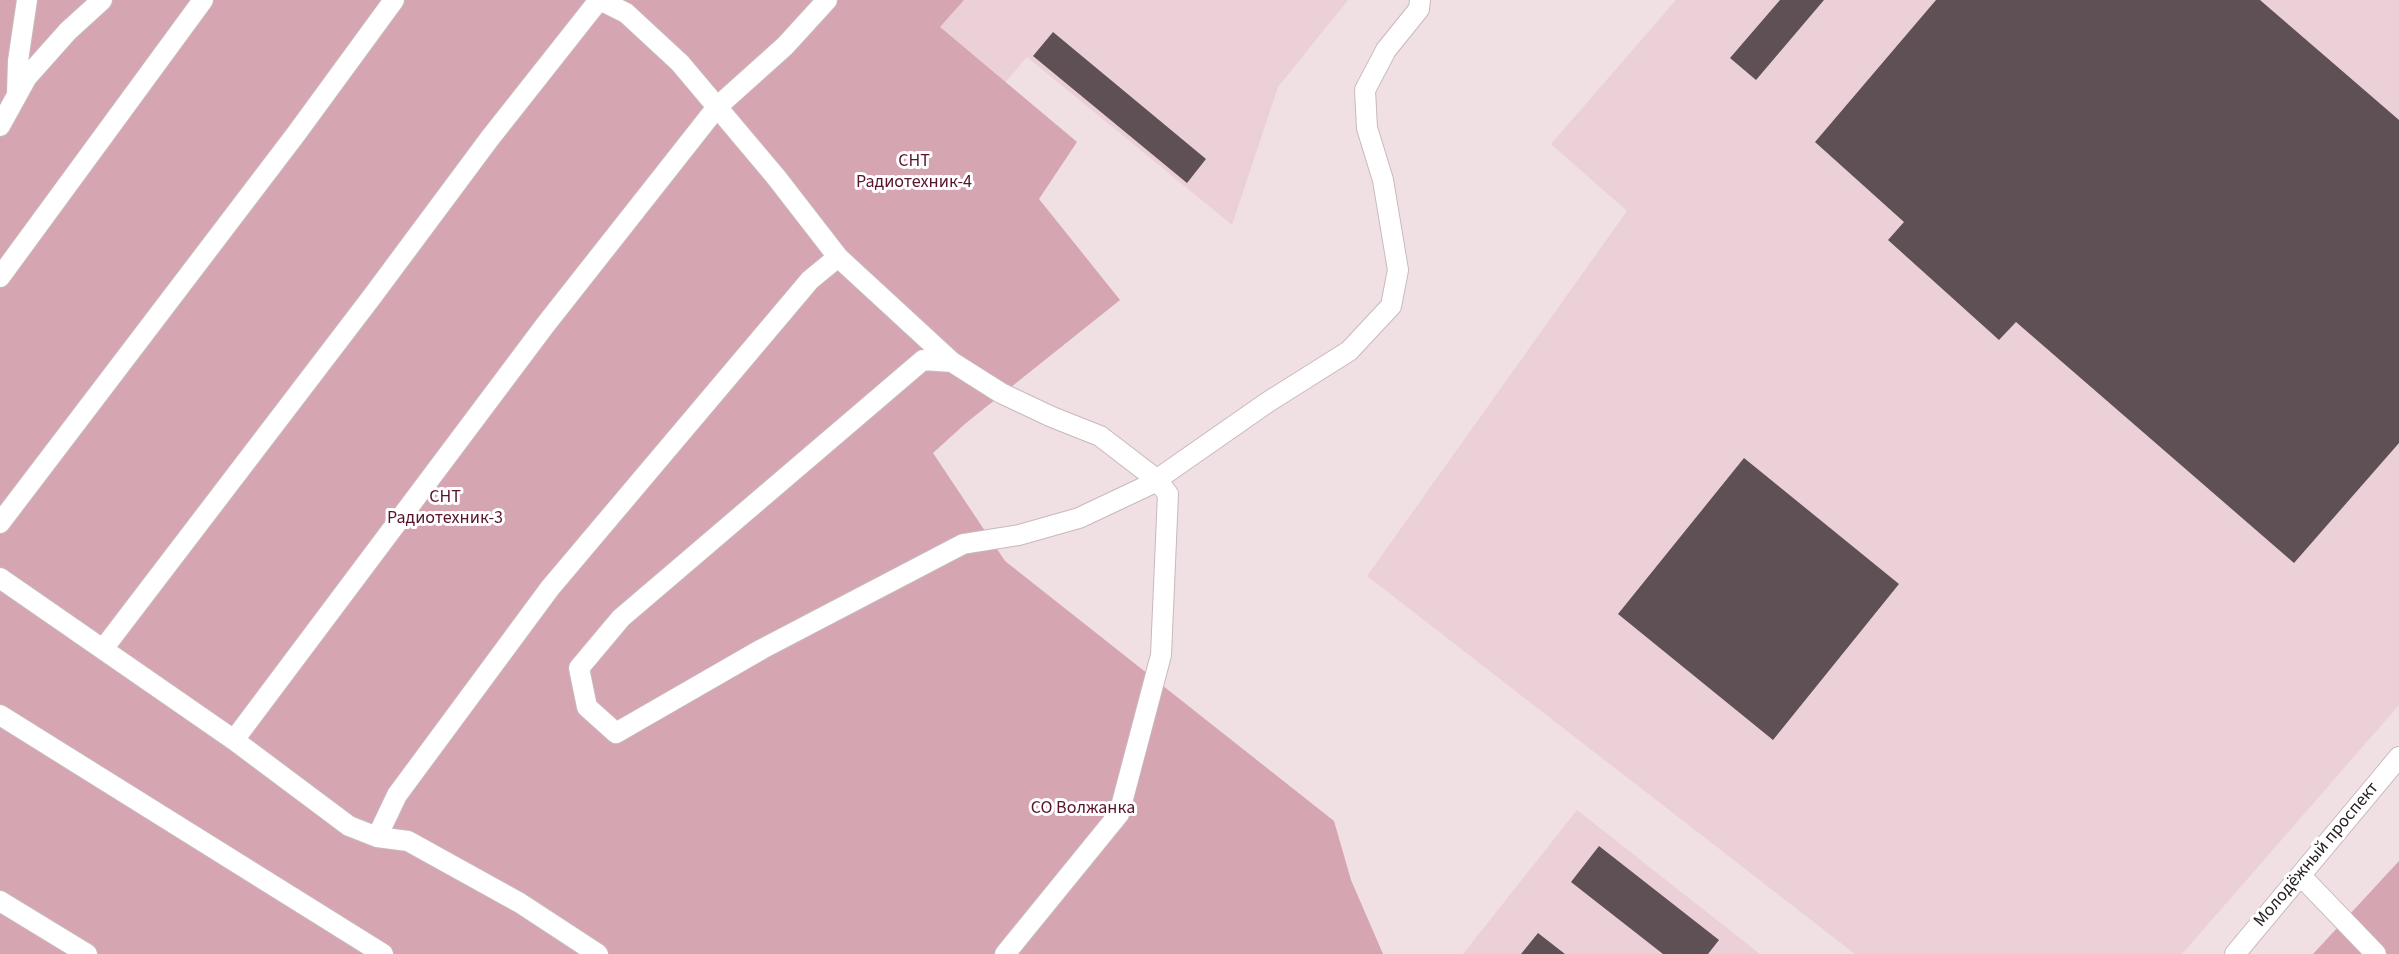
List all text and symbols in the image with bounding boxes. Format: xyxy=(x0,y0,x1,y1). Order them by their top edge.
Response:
park label: СНТ Радиотехник-4 xyxy=(856,151,972,194)
park label: СНТ Радиотехник-3 xyxy=(387,487,503,530)
street label: Молодёжный проспект xyxy=(2250,778,2384,932)
park label: СО Волжанка xyxy=(1031,798,1135,820)

